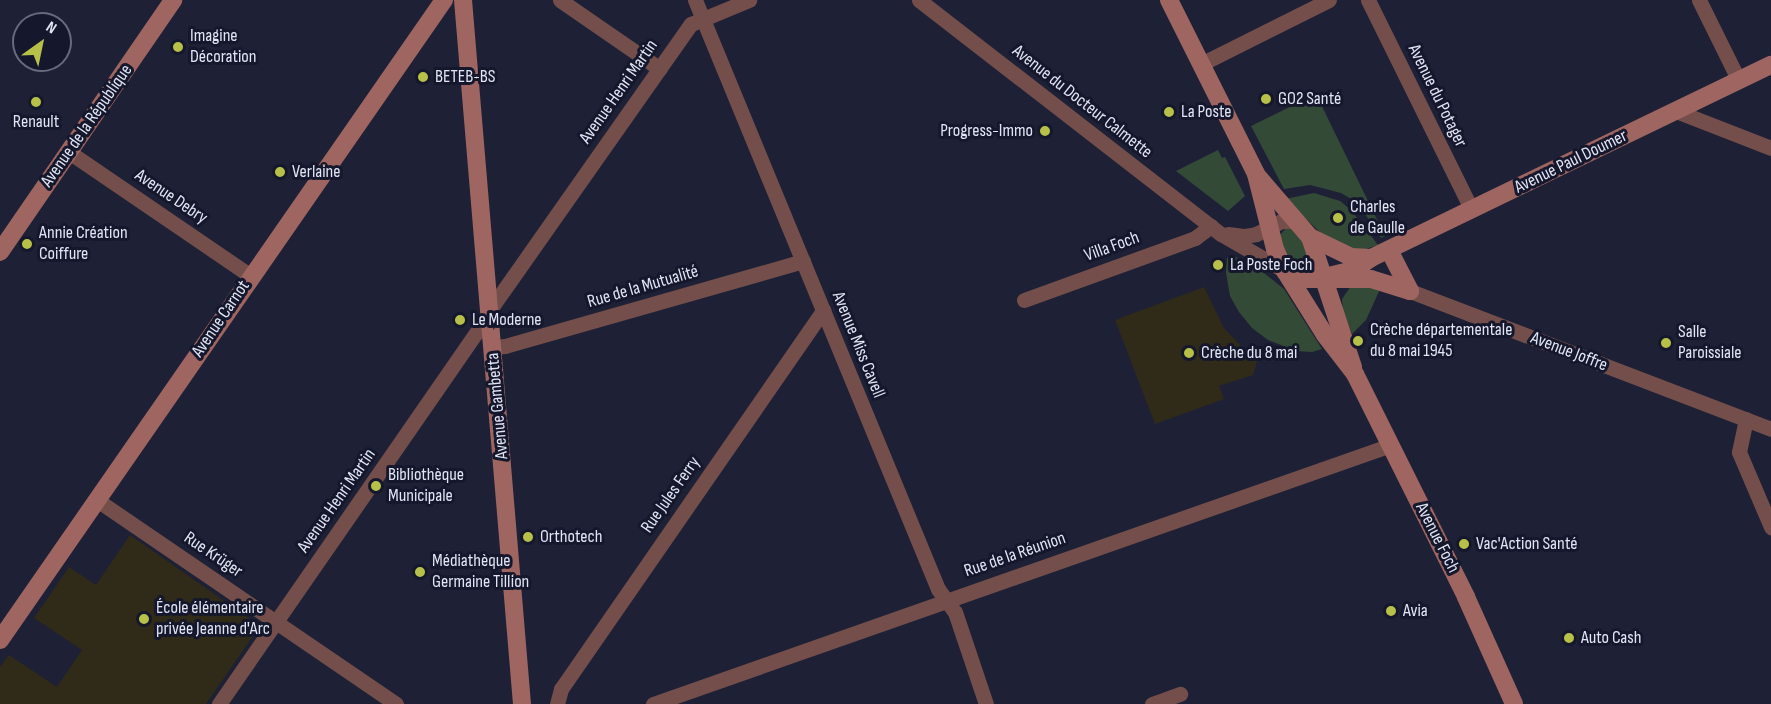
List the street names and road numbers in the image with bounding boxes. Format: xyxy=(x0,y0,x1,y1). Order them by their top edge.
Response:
street label: Avenue Henri Martin xyxy=(575,36,663,148)
street label: Avenue du Docteur Calmette xyxy=(1008,41,1156,163)
street label: Avenue du Potager xyxy=(1403,41,1471,151)
street label: Avenue de la République xyxy=(37,61,137,191)
street label: Avenue Paul Doumer xyxy=(1511,125,1631,199)
street label: Avenue Debry xyxy=(131,165,211,229)
street label: Villa Foch xyxy=(1082,227,1142,267)
street label: Rue de la Mutualité xyxy=(585,261,701,313)
street label: Avenue Carnot xyxy=(187,276,255,362)
street label: Avenue Miss Cavell xyxy=(827,289,889,401)
street label: Avenue Joffre xyxy=(1528,328,1610,376)
street label: Avenue Gambetta xyxy=(483,352,513,460)
street label: Avenue Henri Martin xyxy=(293,445,381,557)
street label: Rue Jules Ferry xyxy=(637,453,705,537)
street label: Avenue Foch xyxy=(1410,499,1464,577)
street label: Rue Krüger xyxy=(180,528,246,582)
street label: Rue de la Réunion xyxy=(961,528,1069,582)

